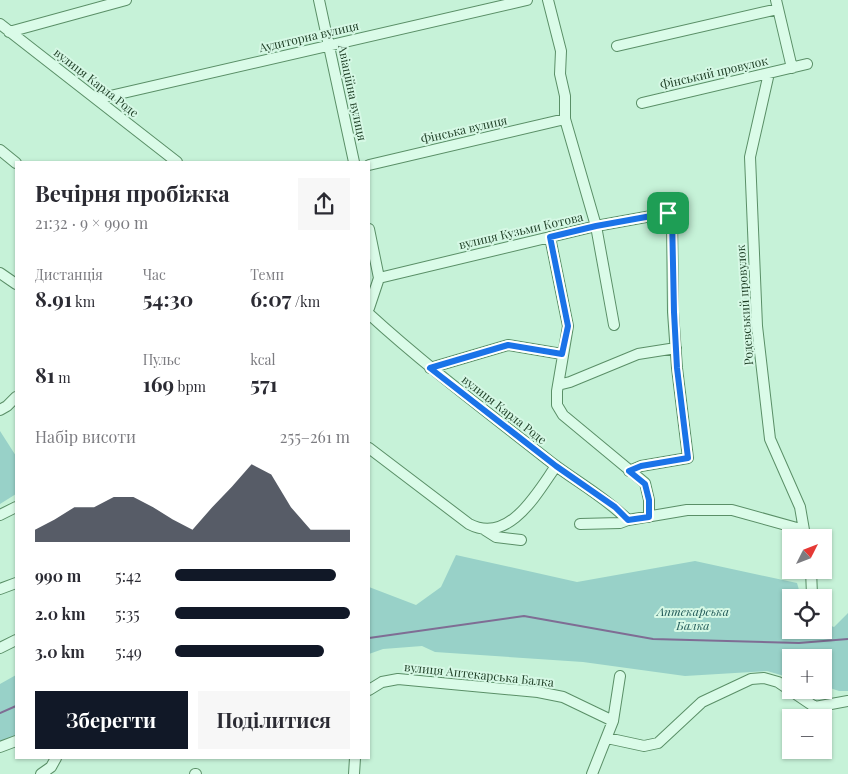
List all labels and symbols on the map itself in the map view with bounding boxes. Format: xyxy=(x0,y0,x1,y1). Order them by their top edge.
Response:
street label: Аудиторна вулиця xyxy=(256,17,361,55)
street label: Авіаційна вулиця xyxy=(335,42,371,143)
street label: вулиця Карла Роде xyxy=(51,44,142,120)
street label: Фінський провулок xyxy=(658,52,769,92)
street label: Фінська вулиця xyxy=(419,111,509,147)
pin xyxy=(647,192,689,234)
street label: вулиця Кузьми Котова xyxy=(457,208,585,252)
street label: Родевський провулок xyxy=(732,244,756,366)
street label: вулиця Карла Роде xyxy=(459,371,550,447)
north arrow xyxy=(782,529,832,579)
park label: Аптекарська Балка xyxy=(655,603,729,633)
street label: вулиця Аптекарська Балка xyxy=(404,658,555,690)

